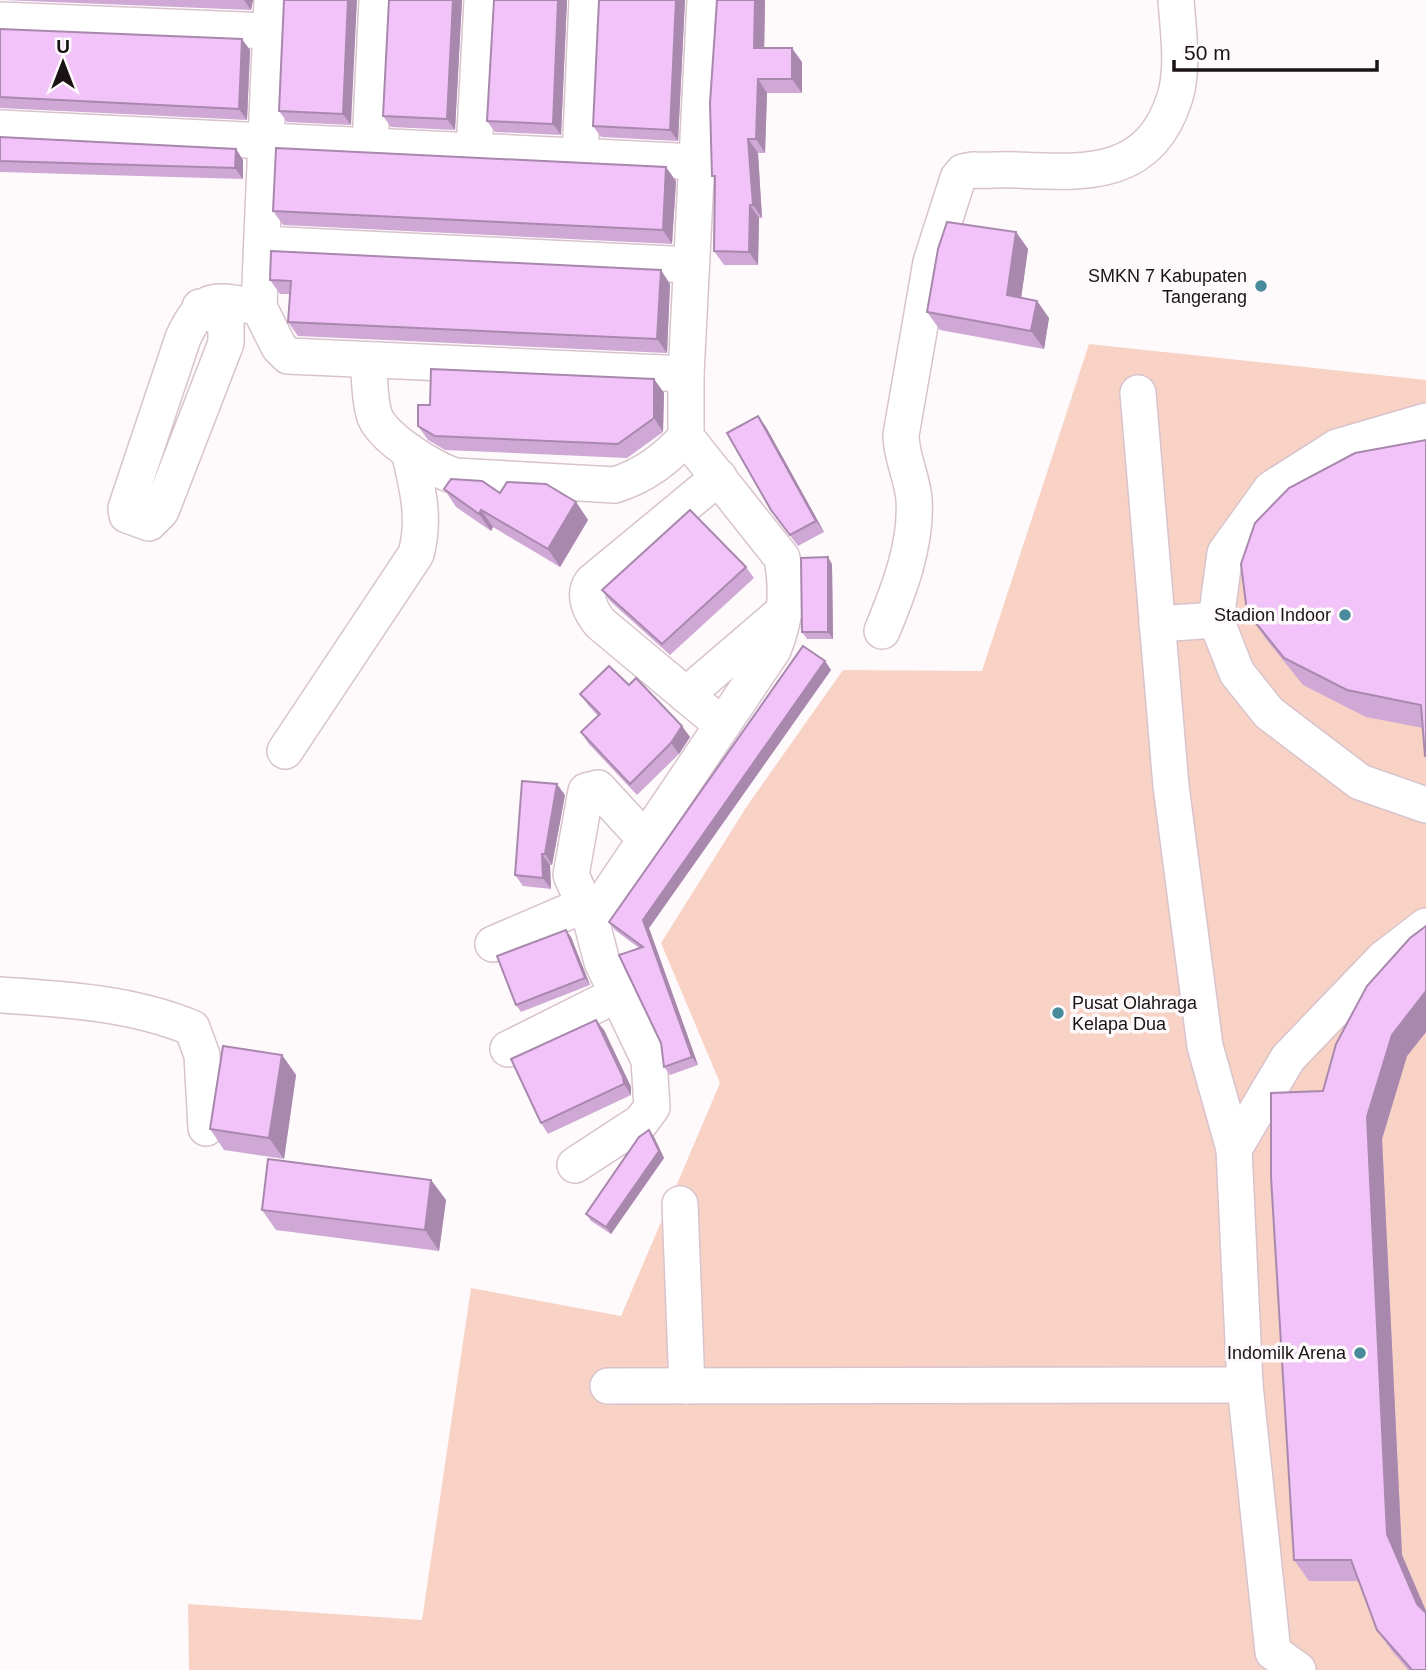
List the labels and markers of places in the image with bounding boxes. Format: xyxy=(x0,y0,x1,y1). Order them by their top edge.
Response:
place label: SMKN 7 Kabupaten Tangerang xyxy=(1088,266,1247,307)
marker: SMKN 7 Kabupaten Tangerang xyxy=(1253,278,1269,294)
place label: Stadion Indoor xyxy=(1214,605,1331,625)
marker: Stadion Indoor xyxy=(1337,607,1353,623)
place label: Pusat Olahraga Kelapa Dua xyxy=(1072,993,1198,1034)
marker: Pusat Olahraga Kelapa Dua xyxy=(1050,1005,1066,1021)
place label: Indomilk Arena xyxy=(1227,1343,1347,1363)
marker: Indomilk Arena xyxy=(1352,1345,1368,1361)

